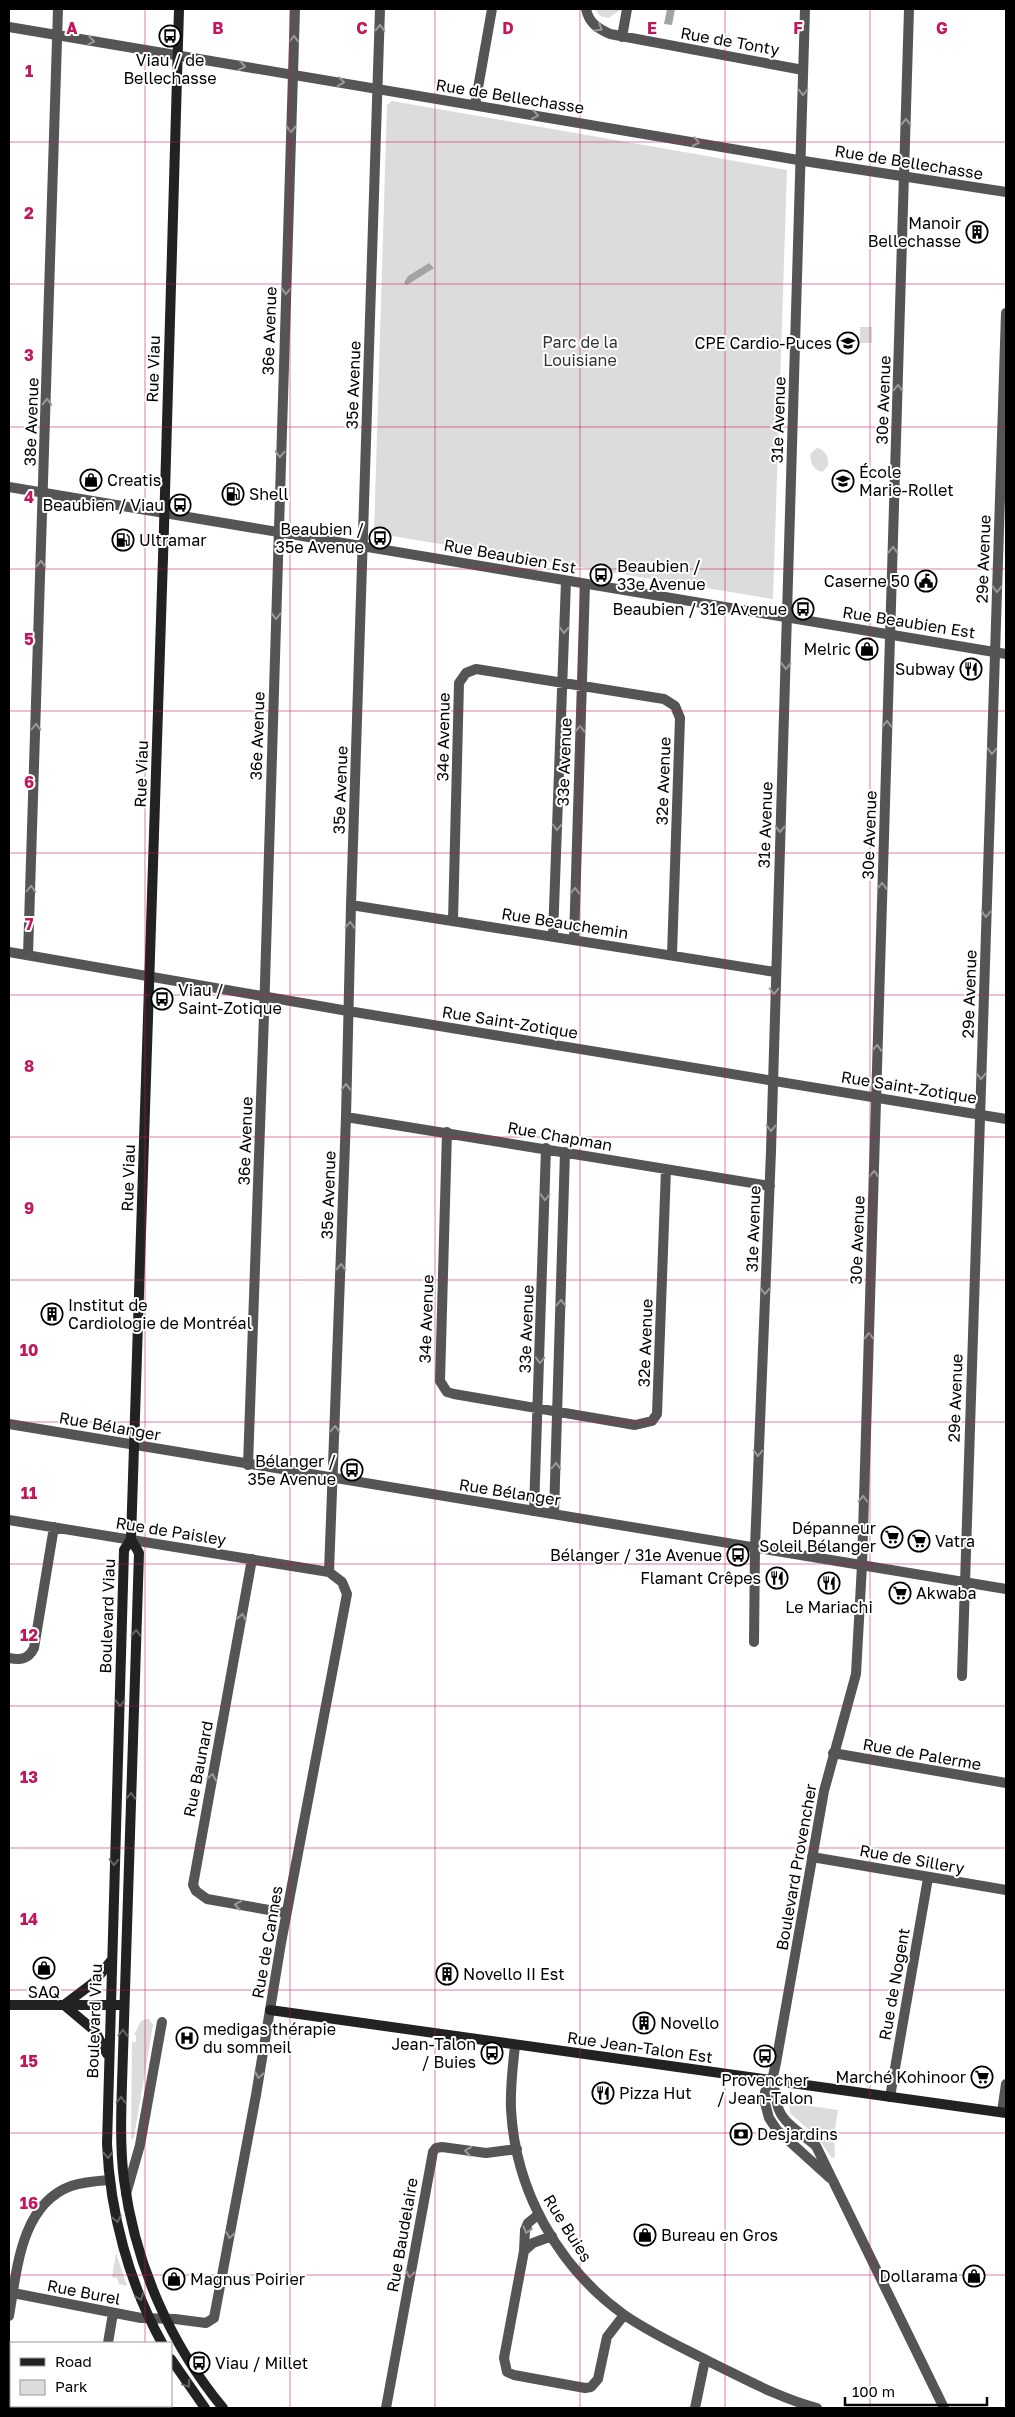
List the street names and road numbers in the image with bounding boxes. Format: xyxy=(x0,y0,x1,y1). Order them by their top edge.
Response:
street label: Rue de Tonty xyxy=(679,22,781,60)
street label: Rue de Bellechasse xyxy=(434,74,586,118)
street label: Rue de Bellechasse xyxy=(833,140,985,184)
street label: 36e Avenue xyxy=(257,286,281,376)
street label: Rue Viau xyxy=(142,335,164,403)
street label: 35e Avenue xyxy=(341,340,365,430)
street label: 30e Avenue xyxy=(871,355,895,445)
street label: 31e Avenue xyxy=(766,376,790,464)
street label: 38e Avenue xyxy=(19,377,43,467)
street label: 29e Avenue xyxy=(971,514,995,604)
street label: Rue Beaubien Est xyxy=(442,535,578,577)
street label: Rue Beaubien Est xyxy=(841,602,977,642)
street label: 36e Avenue xyxy=(245,691,269,781)
street label: 34e Avenue xyxy=(432,692,454,782)
street label: 33e Avenue xyxy=(552,717,576,807)
street label: 32e Avenue xyxy=(651,736,675,826)
street label: Rue Viau xyxy=(130,740,152,808)
street label: 35e Avenue xyxy=(328,745,352,835)
street label: 31e Avenue xyxy=(753,781,777,869)
street label: 30e Avenue xyxy=(857,790,881,880)
street label: Rue Beauchemin xyxy=(500,903,630,943)
street label: 29e Avenue xyxy=(957,949,981,1039)
street label: Rue Saint-Zotique xyxy=(441,1001,579,1043)
street label: Rue Saint-Zotique xyxy=(840,1066,978,1108)
street label: 36e Avenue xyxy=(233,1096,257,1186)
street label: Rue Chapman xyxy=(506,1117,614,1155)
street label: Rue Viau xyxy=(117,1144,139,1212)
street label: 35e Avenue xyxy=(316,1150,340,1240)
street label: 31e Avenue xyxy=(741,1185,765,1273)
street label: 30e Avenue xyxy=(845,1195,869,1285)
street label: 34e Avenue xyxy=(414,1274,438,1364)
street label: 33e Avenue xyxy=(514,1284,538,1374)
street label: 32e Avenue xyxy=(633,1298,657,1388)
street label: 29e Avenue xyxy=(943,1353,967,1443)
street label: Rue Bélanger xyxy=(58,1407,162,1445)
street label: Rue Bélanger xyxy=(458,1474,562,1510)
street label: Rue de Paisley xyxy=(114,1512,228,1550)
street label: Boulevard Viau xyxy=(95,1558,119,1674)
street label: Rue Baunard xyxy=(179,1719,217,1819)
street label: Rue de Palerme xyxy=(861,1734,983,1774)
street label: Boulevard Provencher xyxy=(771,1782,821,1952)
street label: Rue de Sillery xyxy=(858,1840,966,1878)
street label: Rue de Cannes xyxy=(247,1884,287,2000)
street label: Rue de Nogent xyxy=(874,1926,914,2042)
street label: Boulevard Viau xyxy=(82,1963,106,2079)
street label: Rue Jean-Talon Est xyxy=(566,2027,714,2067)
street label: Rue Baudelaire xyxy=(382,2176,422,2294)
street label: Rue Buies xyxy=(539,2190,597,2266)
street label: Rue Burel xyxy=(46,2275,122,2309)

